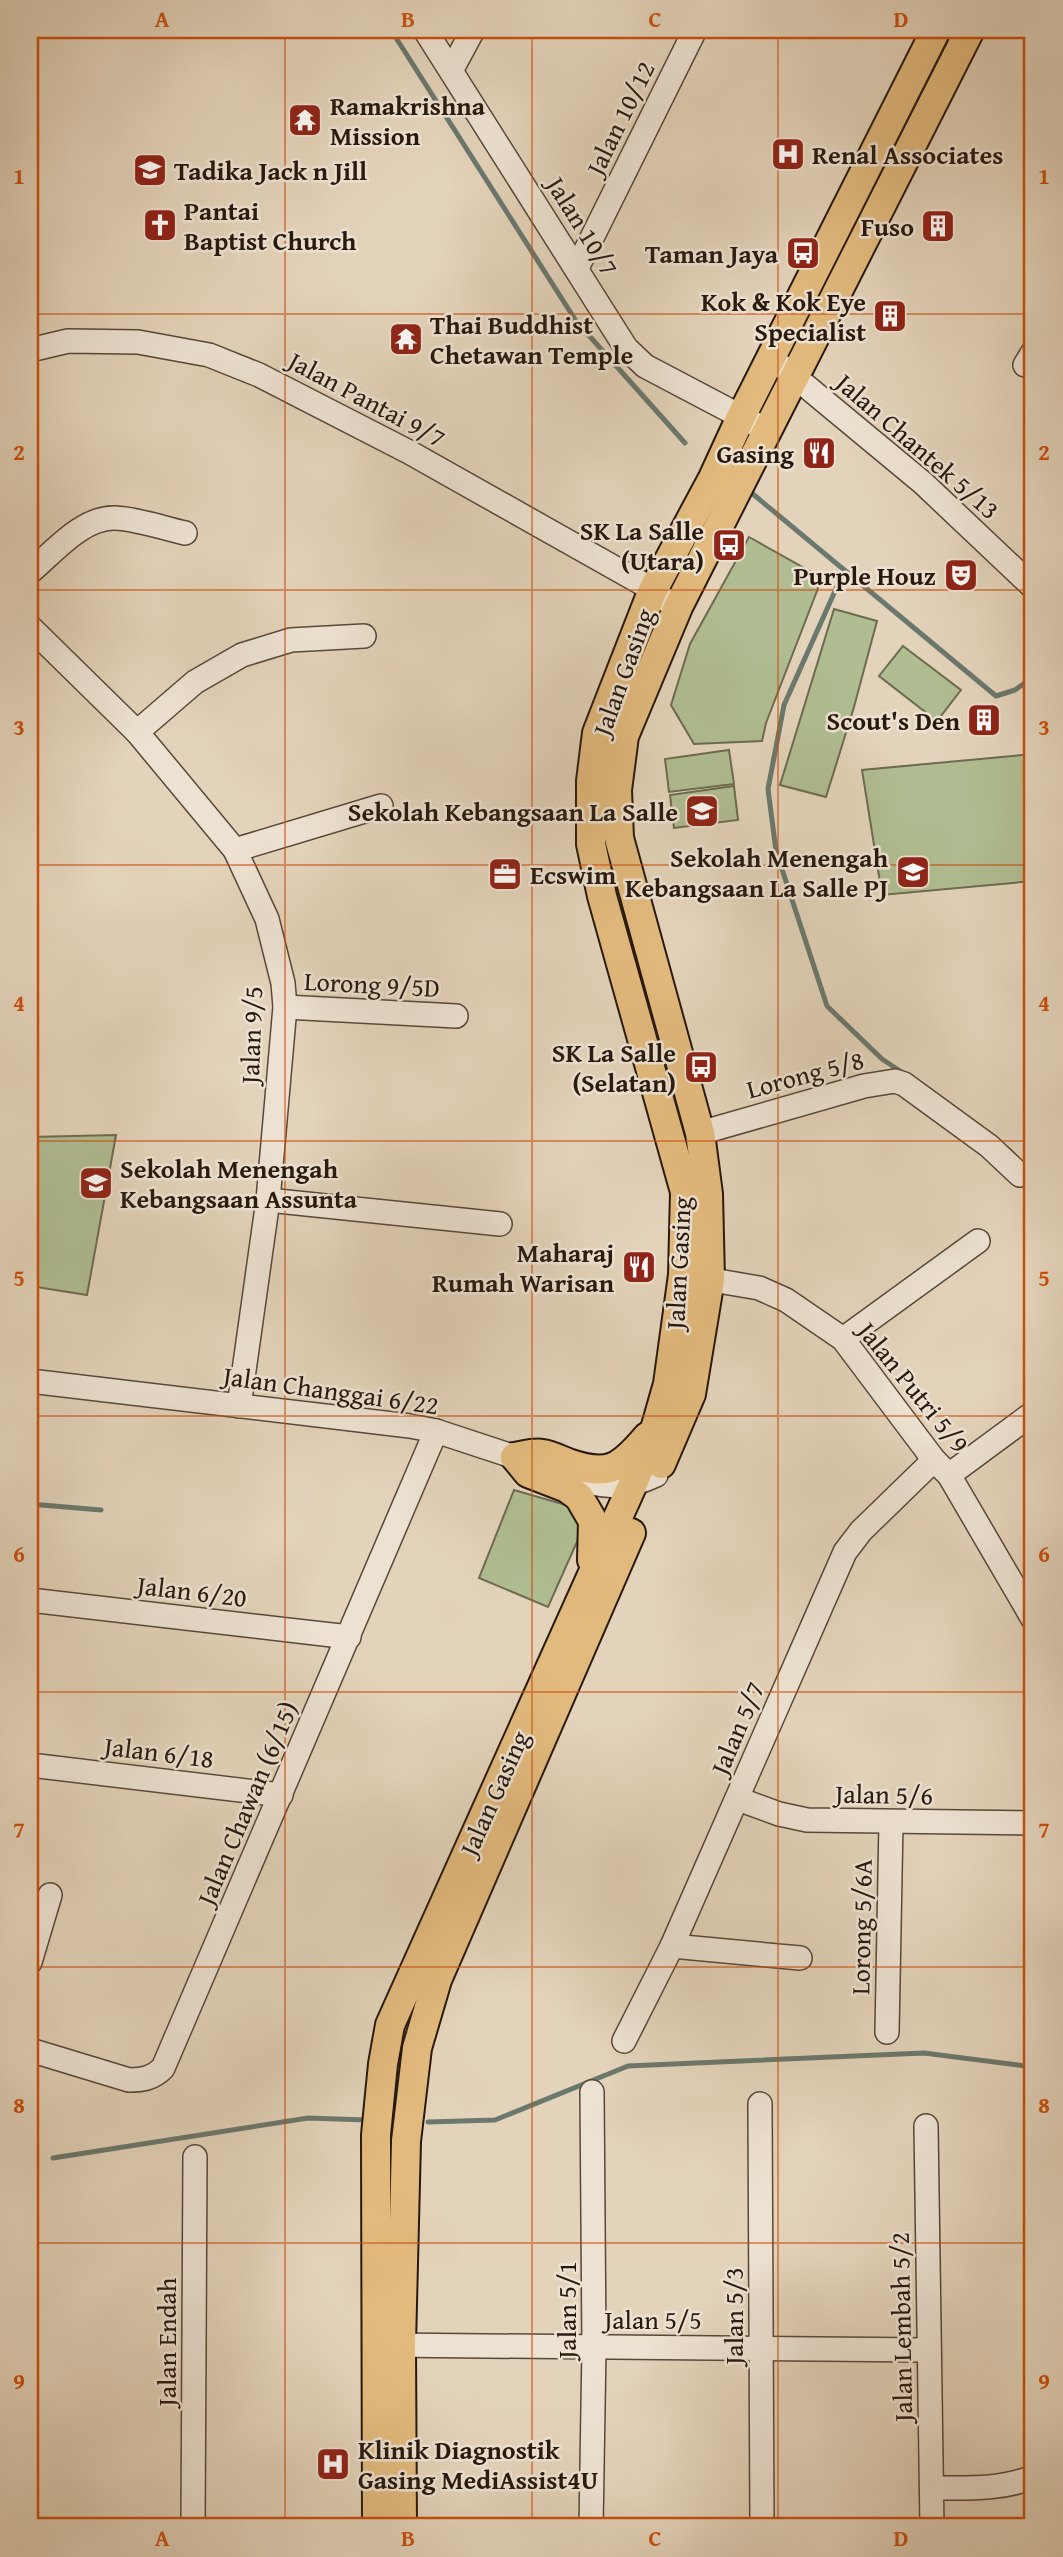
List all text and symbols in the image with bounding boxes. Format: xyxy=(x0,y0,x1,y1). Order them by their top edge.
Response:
text: A xyxy=(155,2,170,35)
text: B xyxy=(401,2,415,35)
text: C xyxy=(648,2,662,35)
text: D xyxy=(894,2,909,35)
street label: Jalan 10/12 xyxy=(574,54,664,184)
place label: Ramakrishna Mission xyxy=(330,86,486,155)
temple icon: Ramakrishna Mission xyxy=(286,101,324,139)
hospital icon: Renal Associates xyxy=(769,135,807,173)
place label: Renal Associates xyxy=(812,135,1003,174)
school or university icon: Tadika Jack n Jill xyxy=(131,151,169,189)
place label: Tadika Jack n Jill xyxy=(174,151,367,190)
text: 1 xyxy=(13,159,25,192)
text: 1 xyxy=(1038,159,1050,192)
street label: Jalan 10/7 xyxy=(536,166,629,283)
place label: Pantai Baptist Church xyxy=(184,191,357,260)
church icon: Pantai Baptist Church xyxy=(141,206,179,244)
place label: Fuso xyxy=(861,207,914,246)
building icon: Fuso xyxy=(919,207,957,245)
place label: Taman Jaya xyxy=(645,234,779,273)
bus stop icon: Taman Jaya xyxy=(784,234,822,272)
place label: Kok & Kok Eye Specialist xyxy=(701,282,866,351)
building icon: Kok & Kok Eye Specialist xyxy=(871,297,909,335)
place label: Thai Buddhist Chetawan Temple xyxy=(430,305,634,374)
temple icon: Thai Buddhist Chetawan Temple xyxy=(387,320,425,358)
street label: Jalan Pantai 9/7 xyxy=(279,340,453,457)
street label: Jalan Chantek 5/13 xyxy=(825,362,1009,528)
place label: Gasing xyxy=(717,434,794,473)
restaurant icon: Gasing xyxy=(800,434,838,472)
text: 2 xyxy=(13,435,25,468)
text: 2 xyxy=(1038,435,1050,468)
place label: SK La Salle (Utara) xyxy=(580,511,704,580)
bus stop icon: SK La Salle (Utara) xyxy=(710,526,748,564)
place label: Purple Houz xyxy=(794,556,936,595)
theatre icon: Purple Houz xyxy=(942,556,980,594)
street label: Jalan Gasing xyxy=(581,603,664,744)
place label: Scout's Den xyxy=(827,701,961,740)
building icon: Scout's Den xyxy=(965,701,1003,739)
text: 3 xyxy=(13,710,25,743)
text: 3 xyxy=(1038,710,1050,743)
place label: Sekolah Kebangsaan La Salle xyxy=(348,792,678,831)
school or university icon: Sekolah Kebangsaan La Salle xyxy=(683,792,721,830)
place label: Sekolah Menengah Kebangsaan La Salle PJ xyxy=(625,838,889,907)
school or university icon: Sekolah Menengah Kebangsaan La Salle PJ xyxy=(894,853,932,891)
office icon: Ecswim xyxy=(486,855,524,893)
place label: Ecswim xyxy=(530,855,617,894)
street label: Lorong 9/5D xyxy=(303,961,441,1007)
street label: Jalan 9/5 xyxy=(230,985,272,1088)
text: 4 xyxy=(13,986,25,1019)
text: 4 xyxy=(1038,986,1050,1019)
place label: SK La Salle (Selatan) xyxy=(552,1033,676,1102)
street label: Lorong 5/8 xyxy=(742,1040,868,1108)
bus stop icon: SK La Salle (Selatan) xyxy=(682,1048,720,1086)
place label: Sekolah Menengah Kebangsaan Assunta xyxy=(120,1149,358,1218)
school or university icon: Sekolah Menengah Kebangsaan Assunta xyxy=(77,1164,115,1202)
street label: Jalan Gasing xyxy=(655,1195,701,1334)
place label: Maharaj Rumah Warisan xyxy=(432,1233,615,1302)
restaurant icon: Maharaj Rumah Warisan xyxy=(620,1248,658,1286)
text: 5 xyxy=(13,1261,25,1294)
text: 5 xyxy=(1038,1261,1050,1294)
street label: Jalan Putri 5/9 xyxy=(847,1311,979,1461)
street label: Jalan Changgai 6/22 xyxy=(218,1355,441,1424)
text: 6 xyxy=(13,1537,25,1570)
text: 6 xyxy=(1038,1537,1050,1570)
street label: Jalan 6/20 xyxy=(132,1565,249,1617)
street label: Jalan 5/7 xyxy=(699,1675,774,1783)
street label: Jalan Chawan (6/15) xyxy=(185,1695,308,1914)
street label: Jalan Gasing xyxy=(448,1724,539,1865)
street label: Jalan 6/18 xyxy=(99,1726,216,1778)
street label: Jalan 5/6 xyxy=(832,1774,933,1814)
text: 7 xyxy=(13,1813,25,1846)
text: 7 xyxy=(1038,1813,1050,1846)
street label: Lorong 5/6A xyxy=(840,1859,882,1995)
text: 8 xyxy=(13,2088,25,2121)
text: 8 xyxy=(1038,2088,1050,2121)
street label: Jalan Lembah 5/2 xyxy=(880,2232,922,2425)
street label: Jalan 5/1 xyxy=(547,2261,586,2362)
street label: Jalan 5/3 xyxy=(714,2267,753,2368)
street label: Jalan Endah xyxy=(147,2277,186,2409)
street label: Jalan 5/5 xyxy=(601,2300,702,2339)
text: 9 xyxy=(13,2364,25,2397)
text: 9 xyxy=(1038,2364,1050,2397)
place label: Klinik Diagnostik Gasing MediAssist4U xyxy=(358,2430,598,2499)
hospital icon: Klinik Diagnostik Gasing MediAssist4U xyxy=(314,2445,352,2483)
text: A xyxy=(155,2521,170,2554)
text: B xyxy=(401,2521,415,2554)
text: C xyxy=(648,2521,662,2554)
text: D xyxy=(894,2521,909,2554)

